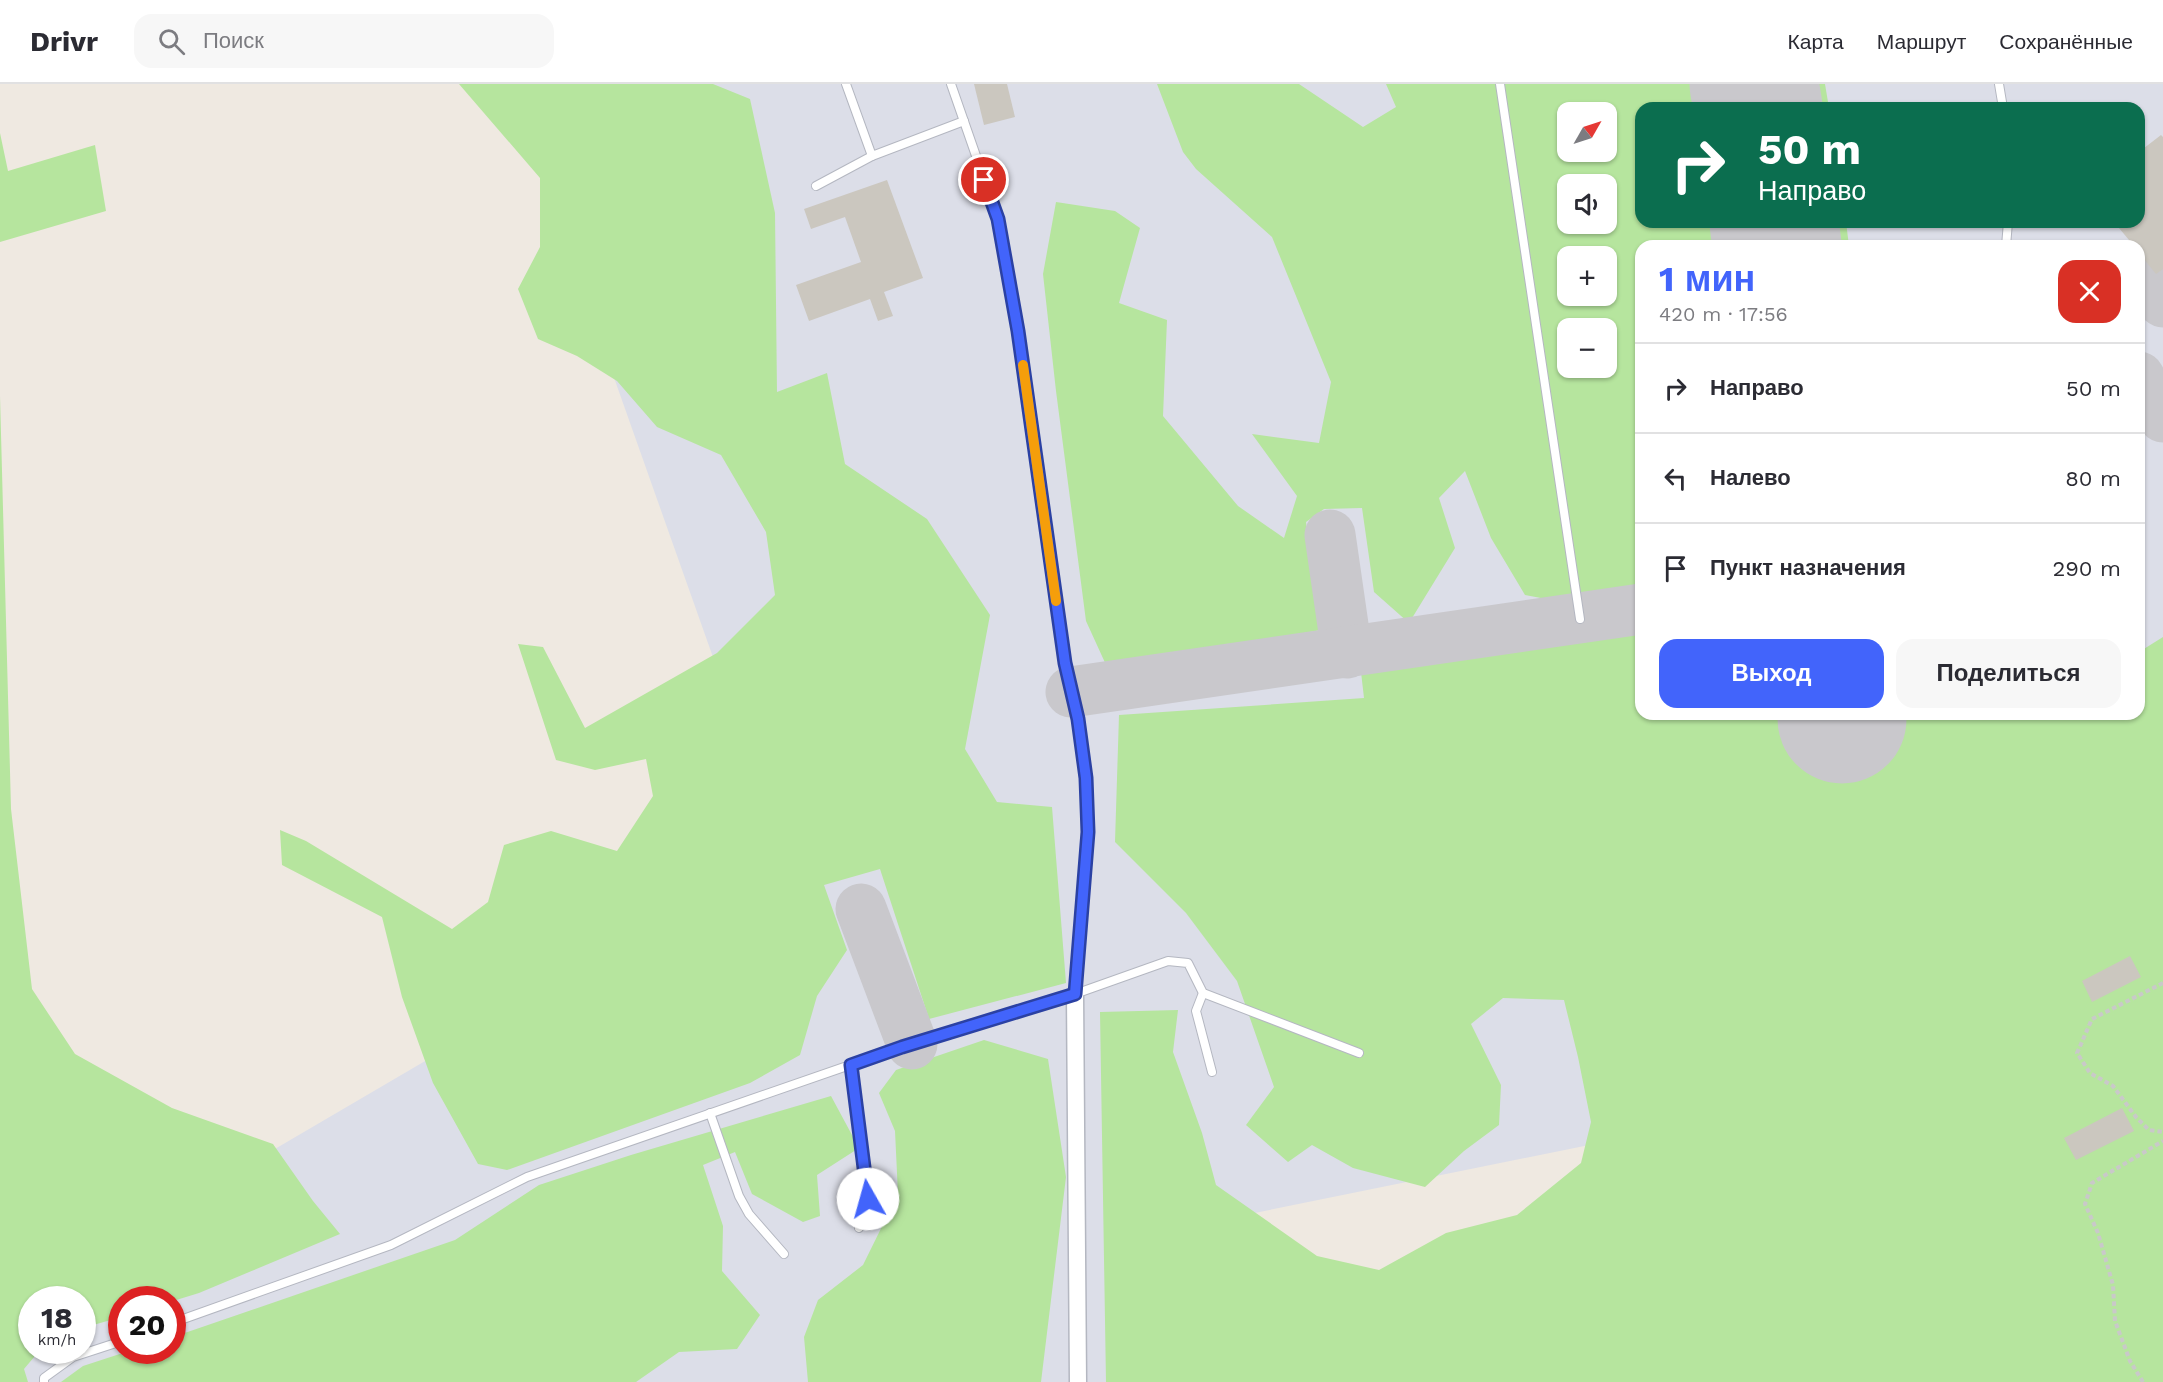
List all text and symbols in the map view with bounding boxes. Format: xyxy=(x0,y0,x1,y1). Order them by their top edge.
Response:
search box xyxy=(134,14,554,68)
text: Drivr xyxy=(30,25,98,58)
icon: search xyxy=(155,25,188,58)
text: Поиск xyxy=(203,28,264,53)
text: Карта xyxy=(1788,29,1844,54)
text: Маршрут xyxy=(1877,29,1966,54)
text: Сохранённые xyxy=(1999,29,2133,54)
north arrow xyxy=(1557,102,1617,162)
map controls xyxy=(1557,102,1617,378)
text: 50 m xyxy=(1758,125,1861,174)
icon: right xyxy=(1659,126,1737,204)
pin xyxy=(958,154,1009,205)
icon: arrive xyxy=(967,163,1000,196)
button: sound xyxy=(1557,174,1617,234)
text: Направо xyxy=(1758,175,1866,207)
button: + xyxy=(1557,246,1617,306)
text: 1 мин xyxy=(1659,258,1755,300)
button: close xyxy=(2058,260,2121,323)
text: 420 m · 17:56 xyxy=(1659,302,1788,326)
button: − xyxy=(1557,318,1617,378)
icon: right xyxy=(1659,372,1692,405)
text: Направо xyxy=(1710,375,1804,400)
text: 50 m xyxy=(2066,376,2121,401)
icon: left xyxy=(1659,462,1692,495)
text: Налево xyxy=(1710,465,1791,490)
text: 80 m xyxy=(2065,466,2121,491)
icon: arrive xyxy=(1659,552,1692,585)
text: Пункт назначения xyxy=(1710,555,1906,580)
text: 290 m xyxy=(2052,556,2121,581)
button: Выход xyxy=(1659,639,1884,708)
button: Поделиться xyxy=(1896,639,2121,708)
position arrow xyxy=(836,1167,900,1231)
speed limit sign: 20 xyxy=(108,1286,186,1364)
text: 18 xyxy=(41,1300,73,1335)
text: km/h xyxy=(38,1331,76,1349)

